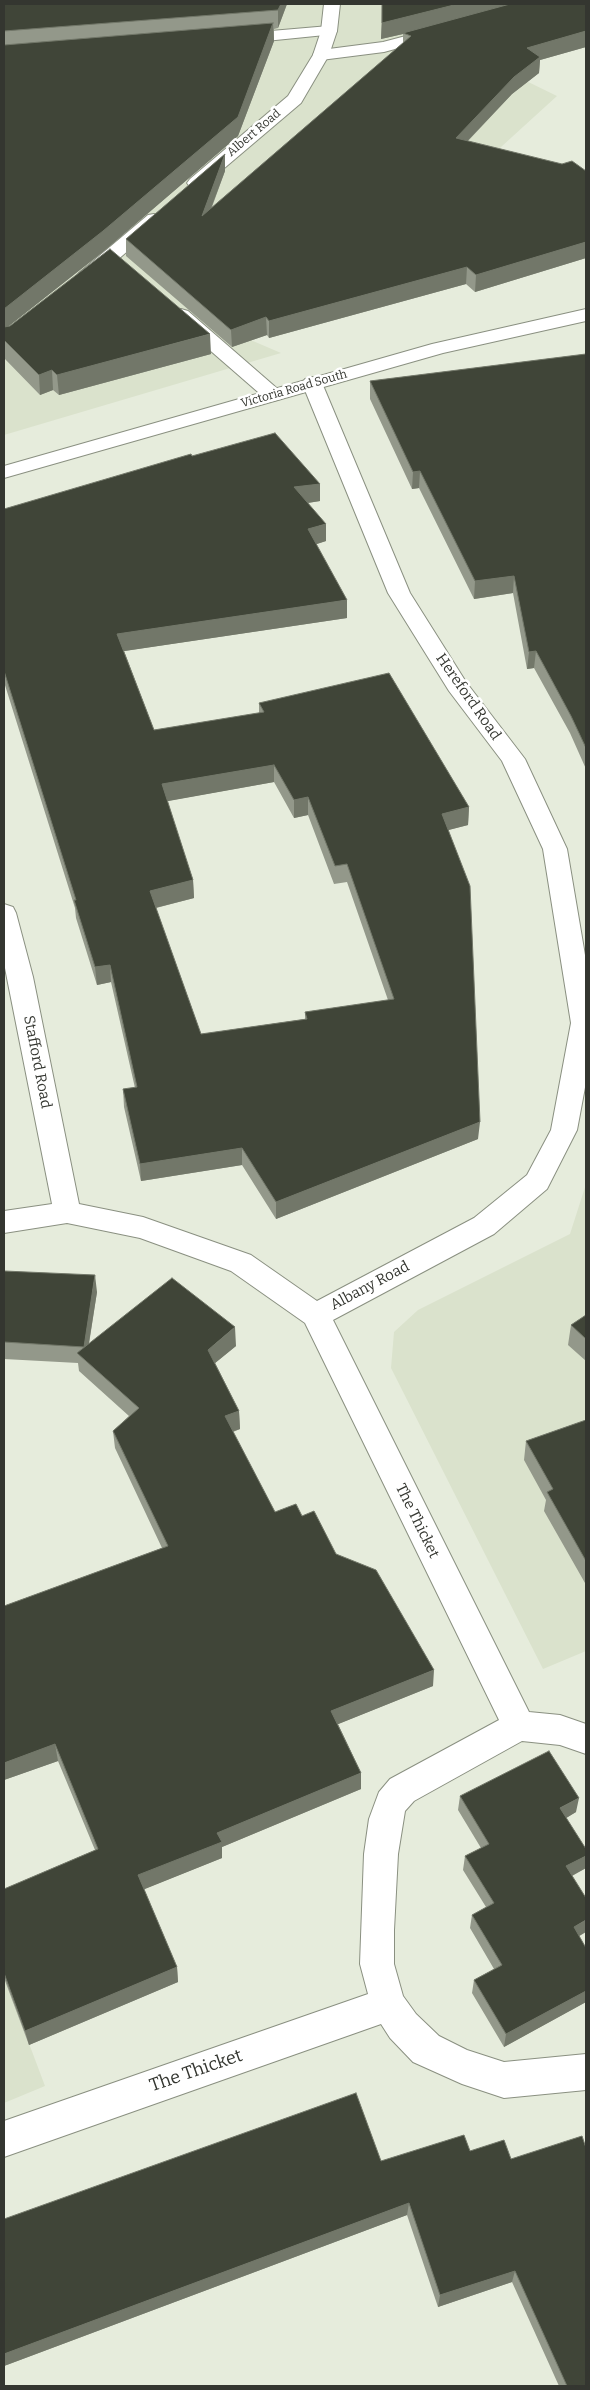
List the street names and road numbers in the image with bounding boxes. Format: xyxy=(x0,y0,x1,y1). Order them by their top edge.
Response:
street label: Albert Road xyxy=(224,106,284,160)
street label: Victoria Road South xyxy=(239,367,349,411)
street label: Hereford Road xyxy=(432,650,504,744)
street label: Stafford Road xyxy=(19,1014,55,1110)
street label: Albany Road xyxy=(327,1258,413,1314)
street label: The Thicket xyxy=(391,1481,443,1561)
street label: The Thicket xyxy=(147,2045,245,2097)

